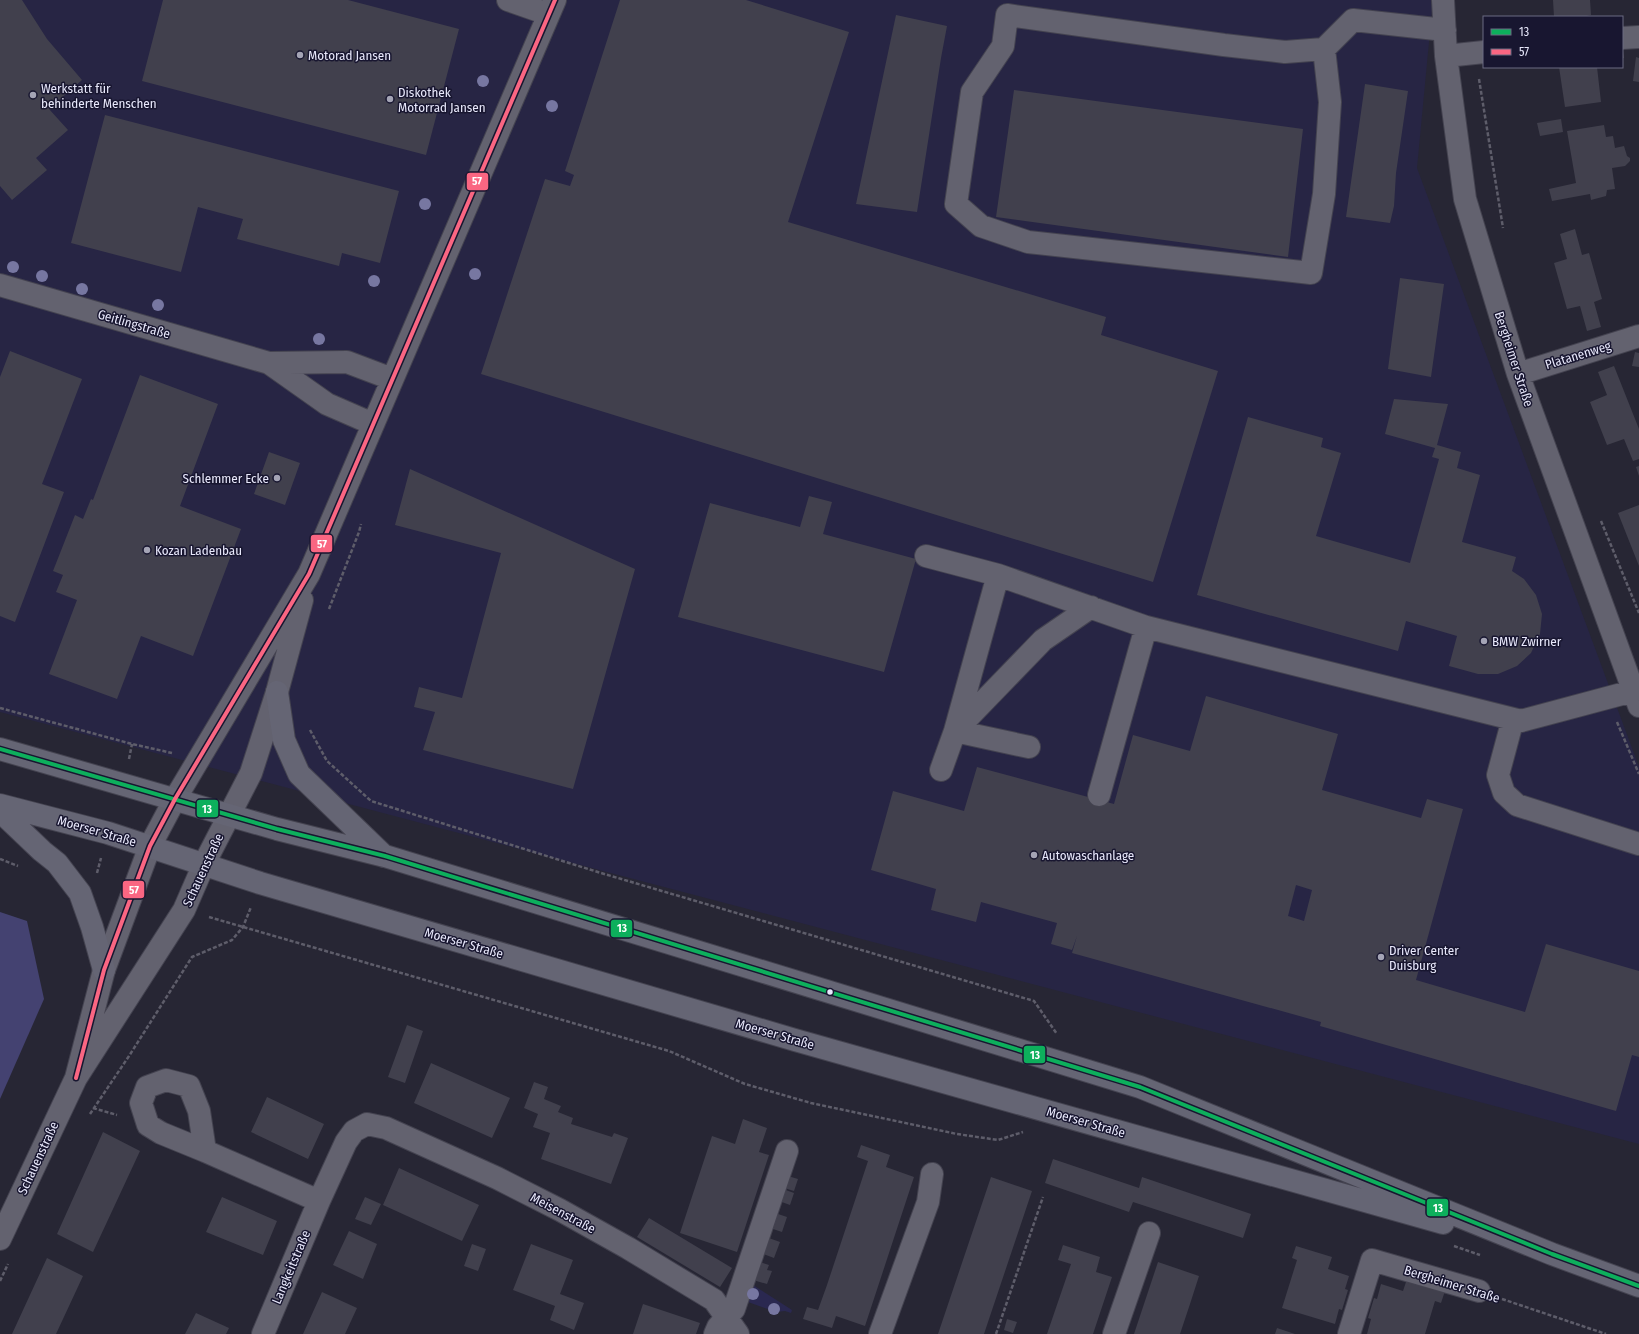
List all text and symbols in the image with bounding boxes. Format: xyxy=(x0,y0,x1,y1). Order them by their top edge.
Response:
legend xyxy=(1483,16,1623,68)
text: 13 xyxy=(1519,25,1529,39)
text: 57 xyxy=(1519,45,1529,59)
place label: Motorad Jansen xyxy=(308,48,391,63)
marker: Motorad Jansen xyxy=(295,50,305,60)
place label: Werkstatt für behinderte Menschen xyxy=(41,81,157,111)
place label: Diskothek Motorrad Jansen xyxy=(398,85,486,115)
marker: Werkstatt für behinderte Menschen xyxy=(28,90,38,100)
marker: Diskothek Motorrad Jansen xyxy=(385,94,395,104)
line badge: 57 xyxy=(466,172,489,191)
text: 57 xyxy=(472,175,482,188)
street label: Geitlingstraße xyxy=(96,307,172,341)
street label: Bergheimer Straße xyxy=(1492,310,1536,408)
street label: Platanenweg xyxy=(1543,338,1614,372)
place label: Schlemmer Ecke xyxy=(183,471,269,486)
marker: Schlemmer Ecke xyxy=(272,473,282,483)
line badge: 57 xyxy=(310,534,333,553)
text: 57 xyxy=(317,538,327,551)
place label: Kozan Ladenbau xyxy=(155,543,242,558)
marker: Kozan Ladenbau xyxy=(142,545,152,555)
place label: BMW Zwirner xyxy=(1492,634,1562,649)
marker: BMW Zwirner xyxy=(1479,636,1489,646)
line badge: 13 xyxy=(196,799,219,818)
text: 13 xyxy=(202,803,212,816)
street label: Moerser Straße xyxy=(56,813,138,849)
street label: Schauenstraße xyxy=(180,831,226,909)
place label: Autowaschanlage xyxy=(1042,848,1134,863)
marker: Autowaschanlage xyxy=(1029,850,1039,860)
line badge: 57 xyxy=(122,880,145,899)
text: 57 xyxy=(129,884,139,897)
line badge: 13 xyxy=(610,919,633,938)
text: 13 xyxy=(617,922,627,935)
street label: Moerser Straße xyxy=(423,925,505,961)
place label: Driver Center Duisburg xyxy=(1389,943,1459,973)
marker: Driver Center Duisburg xyxy=(1376,952,1386,962)
unlabelled marker xyxy=(825,987,835,997)
street label: Moerser Straße xyxy=(734,1016,816,1052)
line badge: 13 xyxy=(1023,1045,1046,1064)
text: 13 xyxy=(1030,1049,1040,1062)
street label: Moerser Straße xyxy=(1045,1104,1127,1140)
street label: Schauenstraße xyxy=(15,1119,61,1197)
street label: Meisenstraße xyxy=(528,1190,598,1236)
line badge: 13 xyxy=(1426,1198,1449,1217)
text: 13 xyxy=(1433,1202,1443,1215)
street label: Langkeitstraße xyxy=(269,1228,313,1306)
street label: Bergheimer Straße xyxy=(1402,1262,1502,1306)

